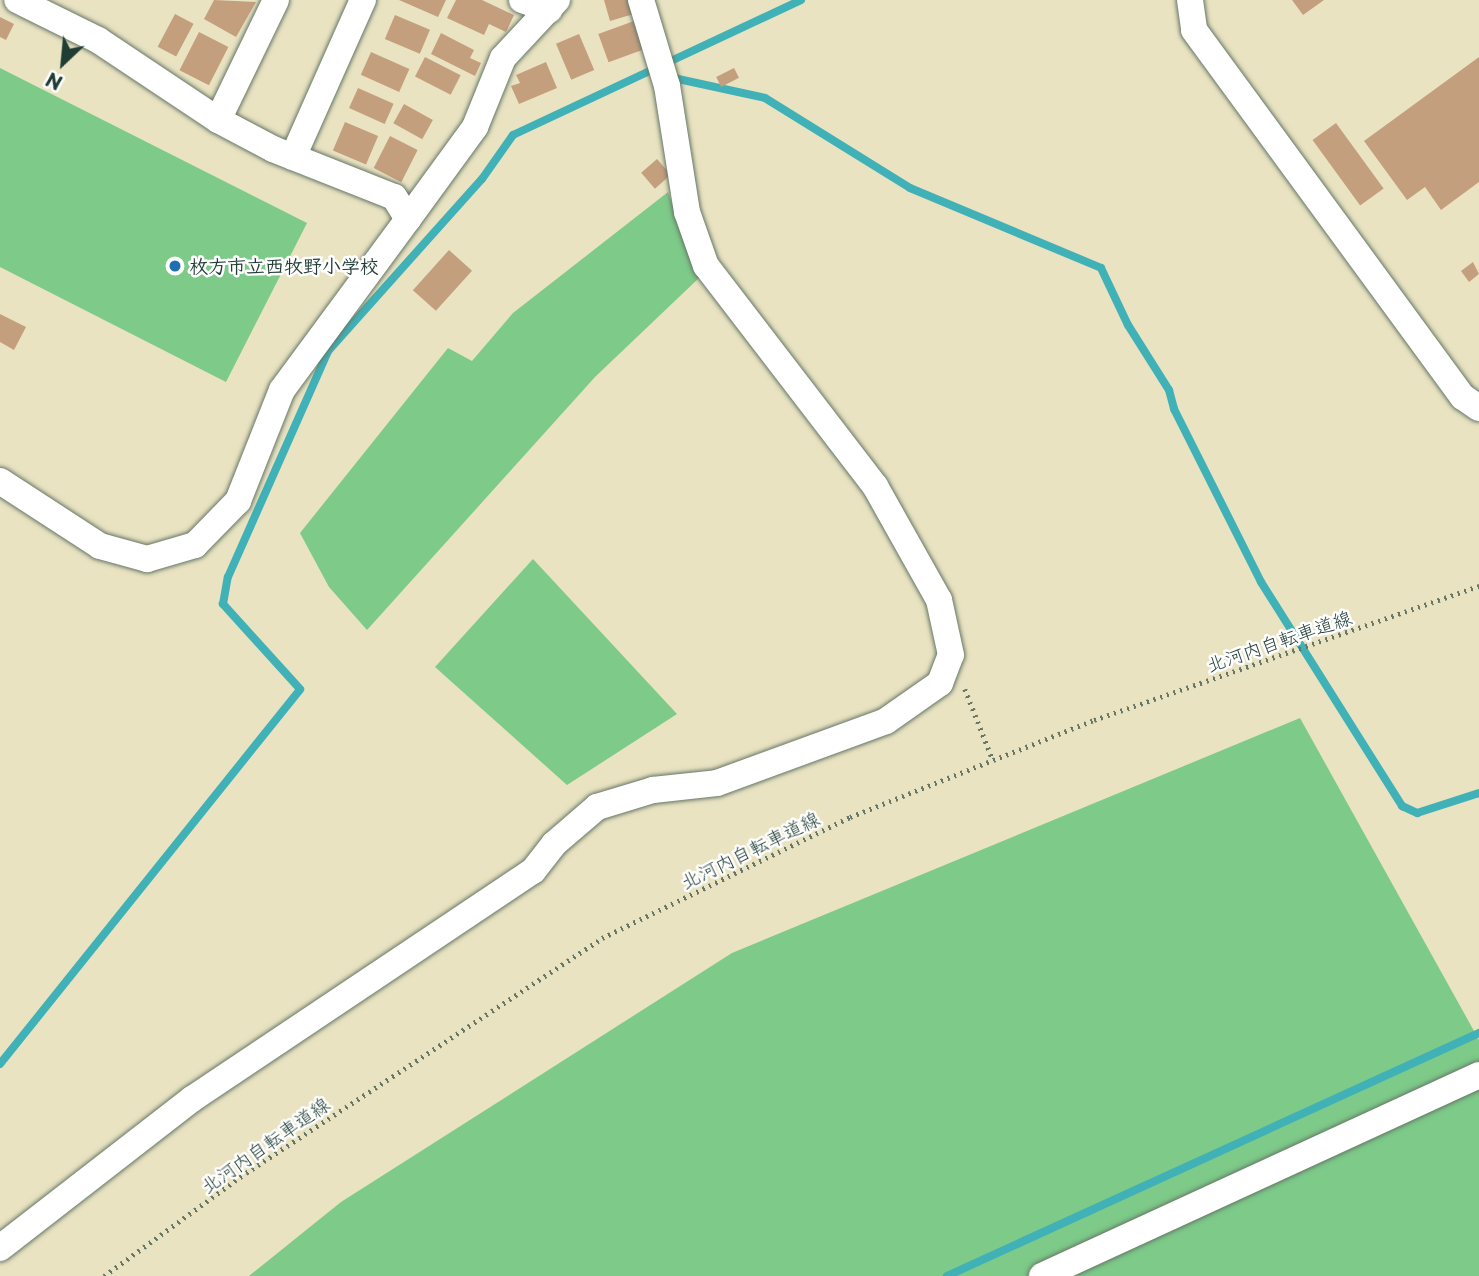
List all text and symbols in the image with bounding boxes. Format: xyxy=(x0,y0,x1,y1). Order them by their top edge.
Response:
north arrow xyxy=(28,28,98,98)
text: N xyxy=(41,66,67,98)
place label: 枚方市立西牧野小学校 xyxy=(189,255,379,277)
marker: 枚方市立西牧野小学校 xyxy=(167,258,183,274)
street label: 北河内自転車道線 xyxy=(1203,605,1355,677)
street label: 北河内自転車道線 xyxy=(677,806,823,894)
street label: 北河内自転車道線 xyxy=(196,1092,334,1198)

